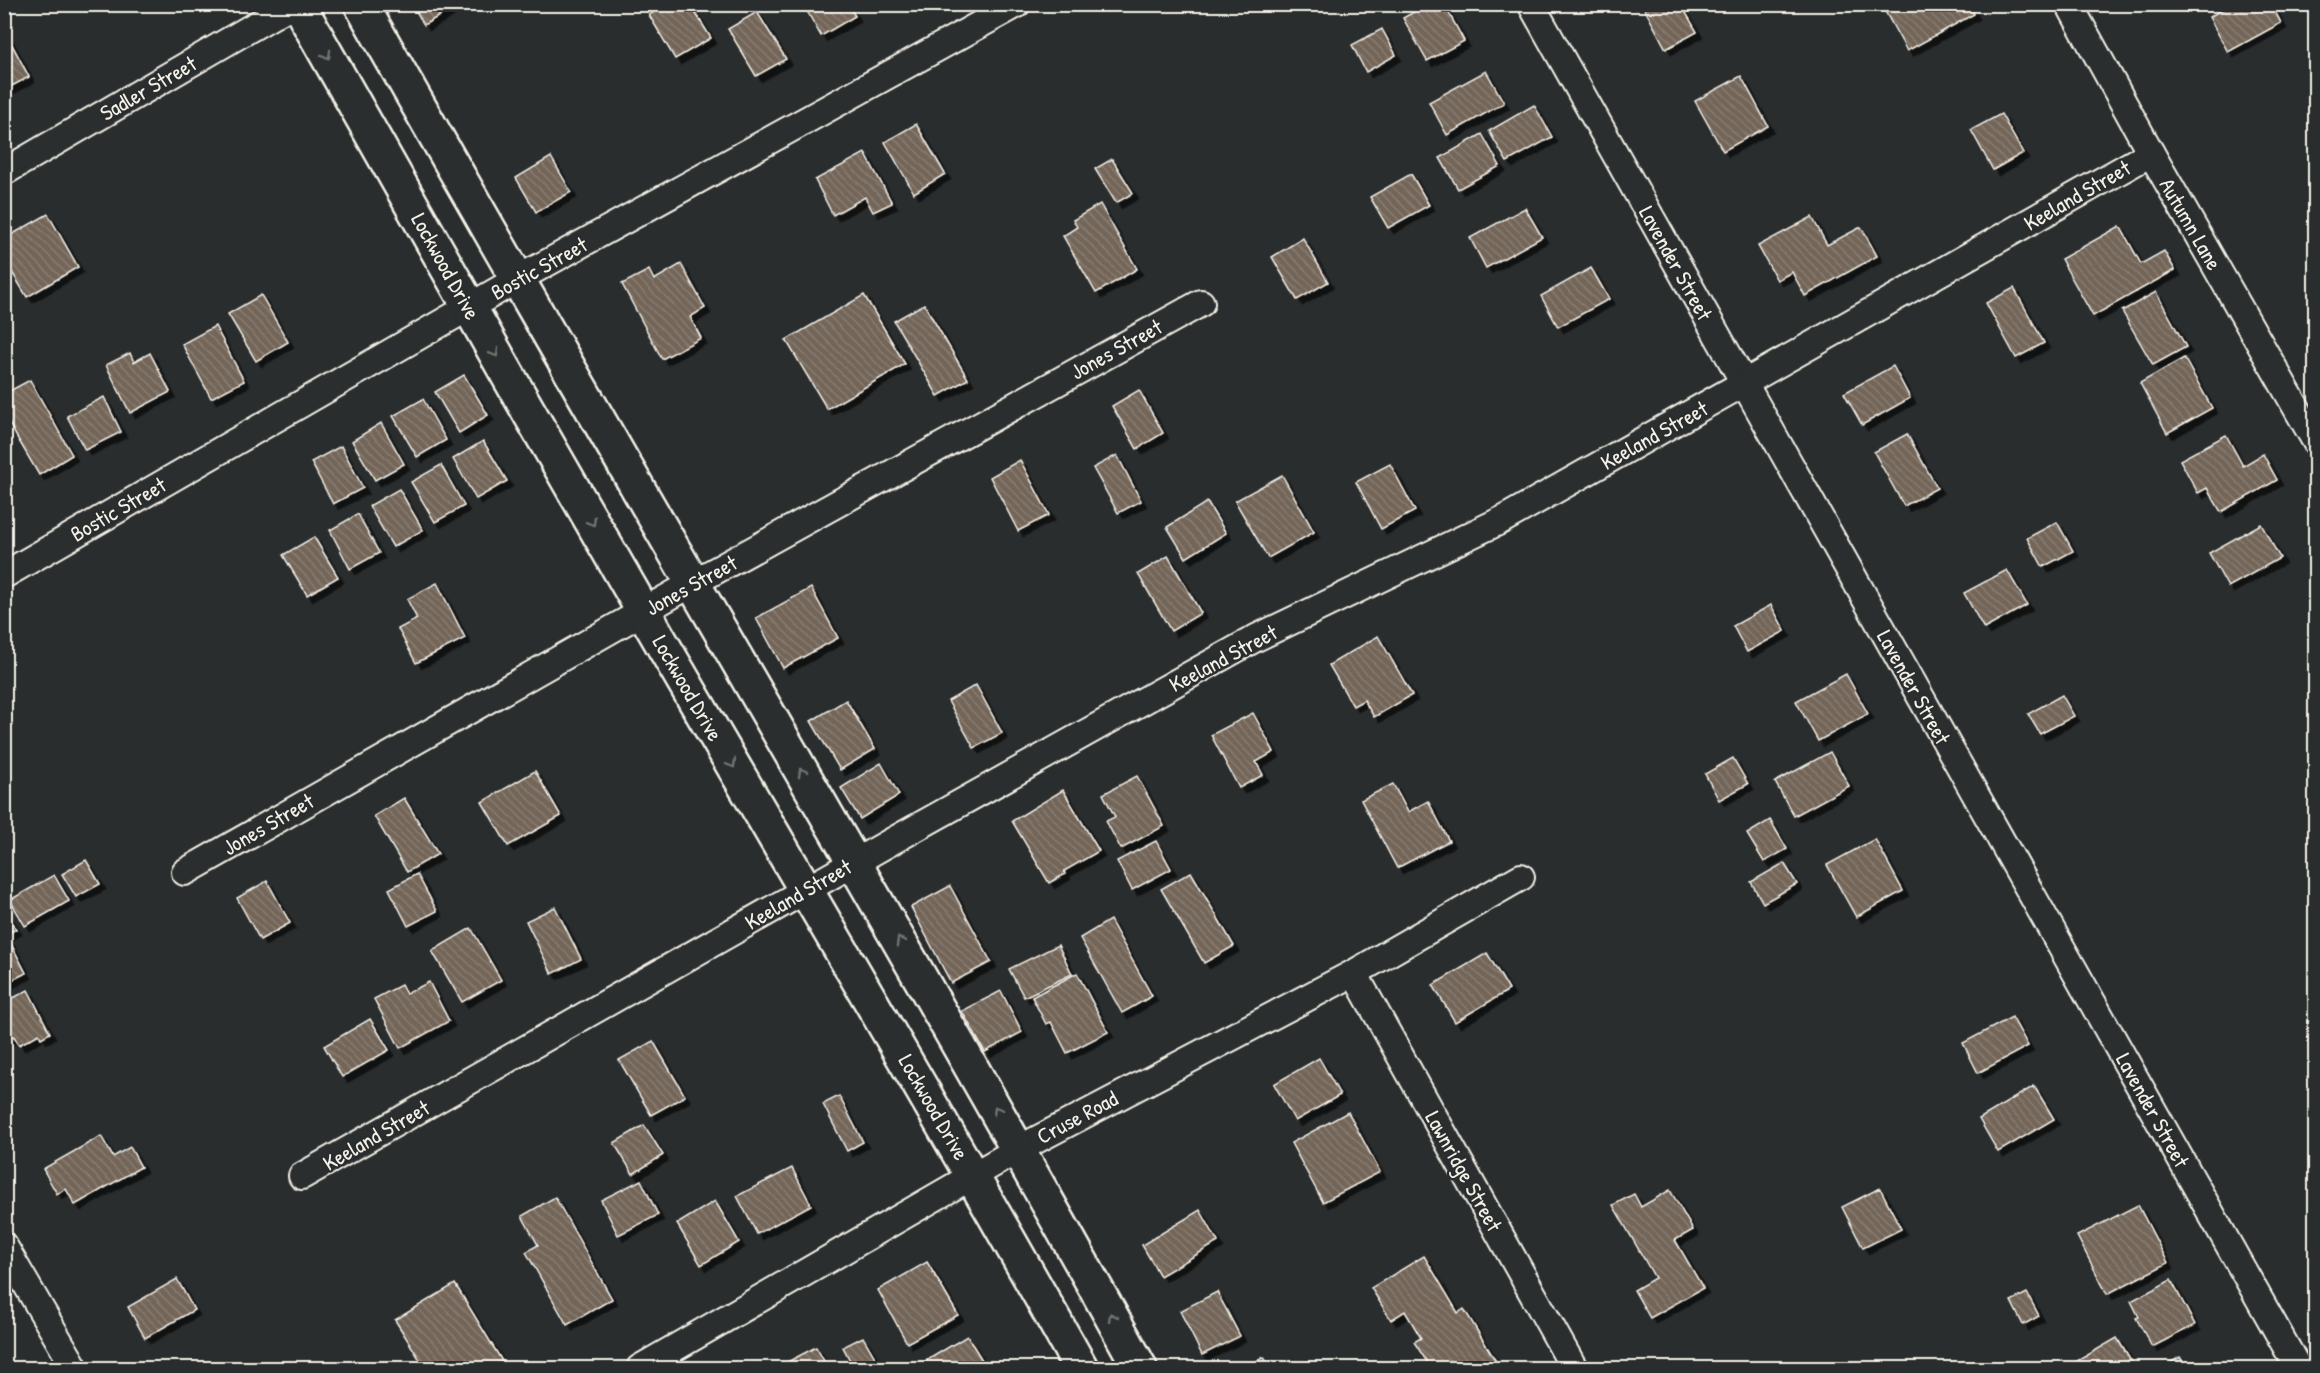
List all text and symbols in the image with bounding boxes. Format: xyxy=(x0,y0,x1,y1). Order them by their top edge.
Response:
street label: Sadler Street xyxy=(94,48,202,128)
one-way arrow xyxy=(320,49,331,60)
street label: Keeland Street xyxy=(2018,152,2136,238)
street label: Autumn Lane xyxy=(2153,173,2229,276)
street label: Lavender Street xyxy=(1632,200,1720,326)
street label: Lockwood Drive xyxy=(404,207,488,325)
street label: Bostic Street xyxy=(485,229,593,307)
street label: Jones Street xyxy=(1065,311,1168,386)
one-way arrow xyxy=(488,347,499,357)
street label: Keeland Street xyxy=(1595,393,1713,477)
street label: Bostic Street xyxy=(65,469,172,548)
one-way arrow xyxy=(585,516,596,527)
street label: Jones Street xyxy=(640,547,743,622)
street label: Keeland Street xyxy=(1164,617,1283,699)
street label: Lavender Street xyxy=(1870,624,1958,750)
street label: Lockwood Drive xyxy=(646,630,731,747)
one-way arrow xyxy=(725,758,737,768)
one-way arrow xyxy=(798,768,810,778)
street label: Jones Street xyxy=(217,786,319,862)
street label: Keeland Street xyxy=(739,851,857,937)
one-way arrow xyxy=(895,937,907,947)
street label: Lavender Street xyxy=(2109,1047,2197,1173)
street label: Lockwood Drive xyxy=(892,1049,977,1166)
street label: Cruse Road xyxy=(1031,1083,1123,1151)
street label: Keeland Street xyxy=(317,1092,435,1178)
street label: Lawnridge Street xyxy=(1418,1105,1510,1237)
one-way arrow xyxy=(992,1106,1004,1116)
one-way arrow xyxy=(1108,1313,1119,1323)

